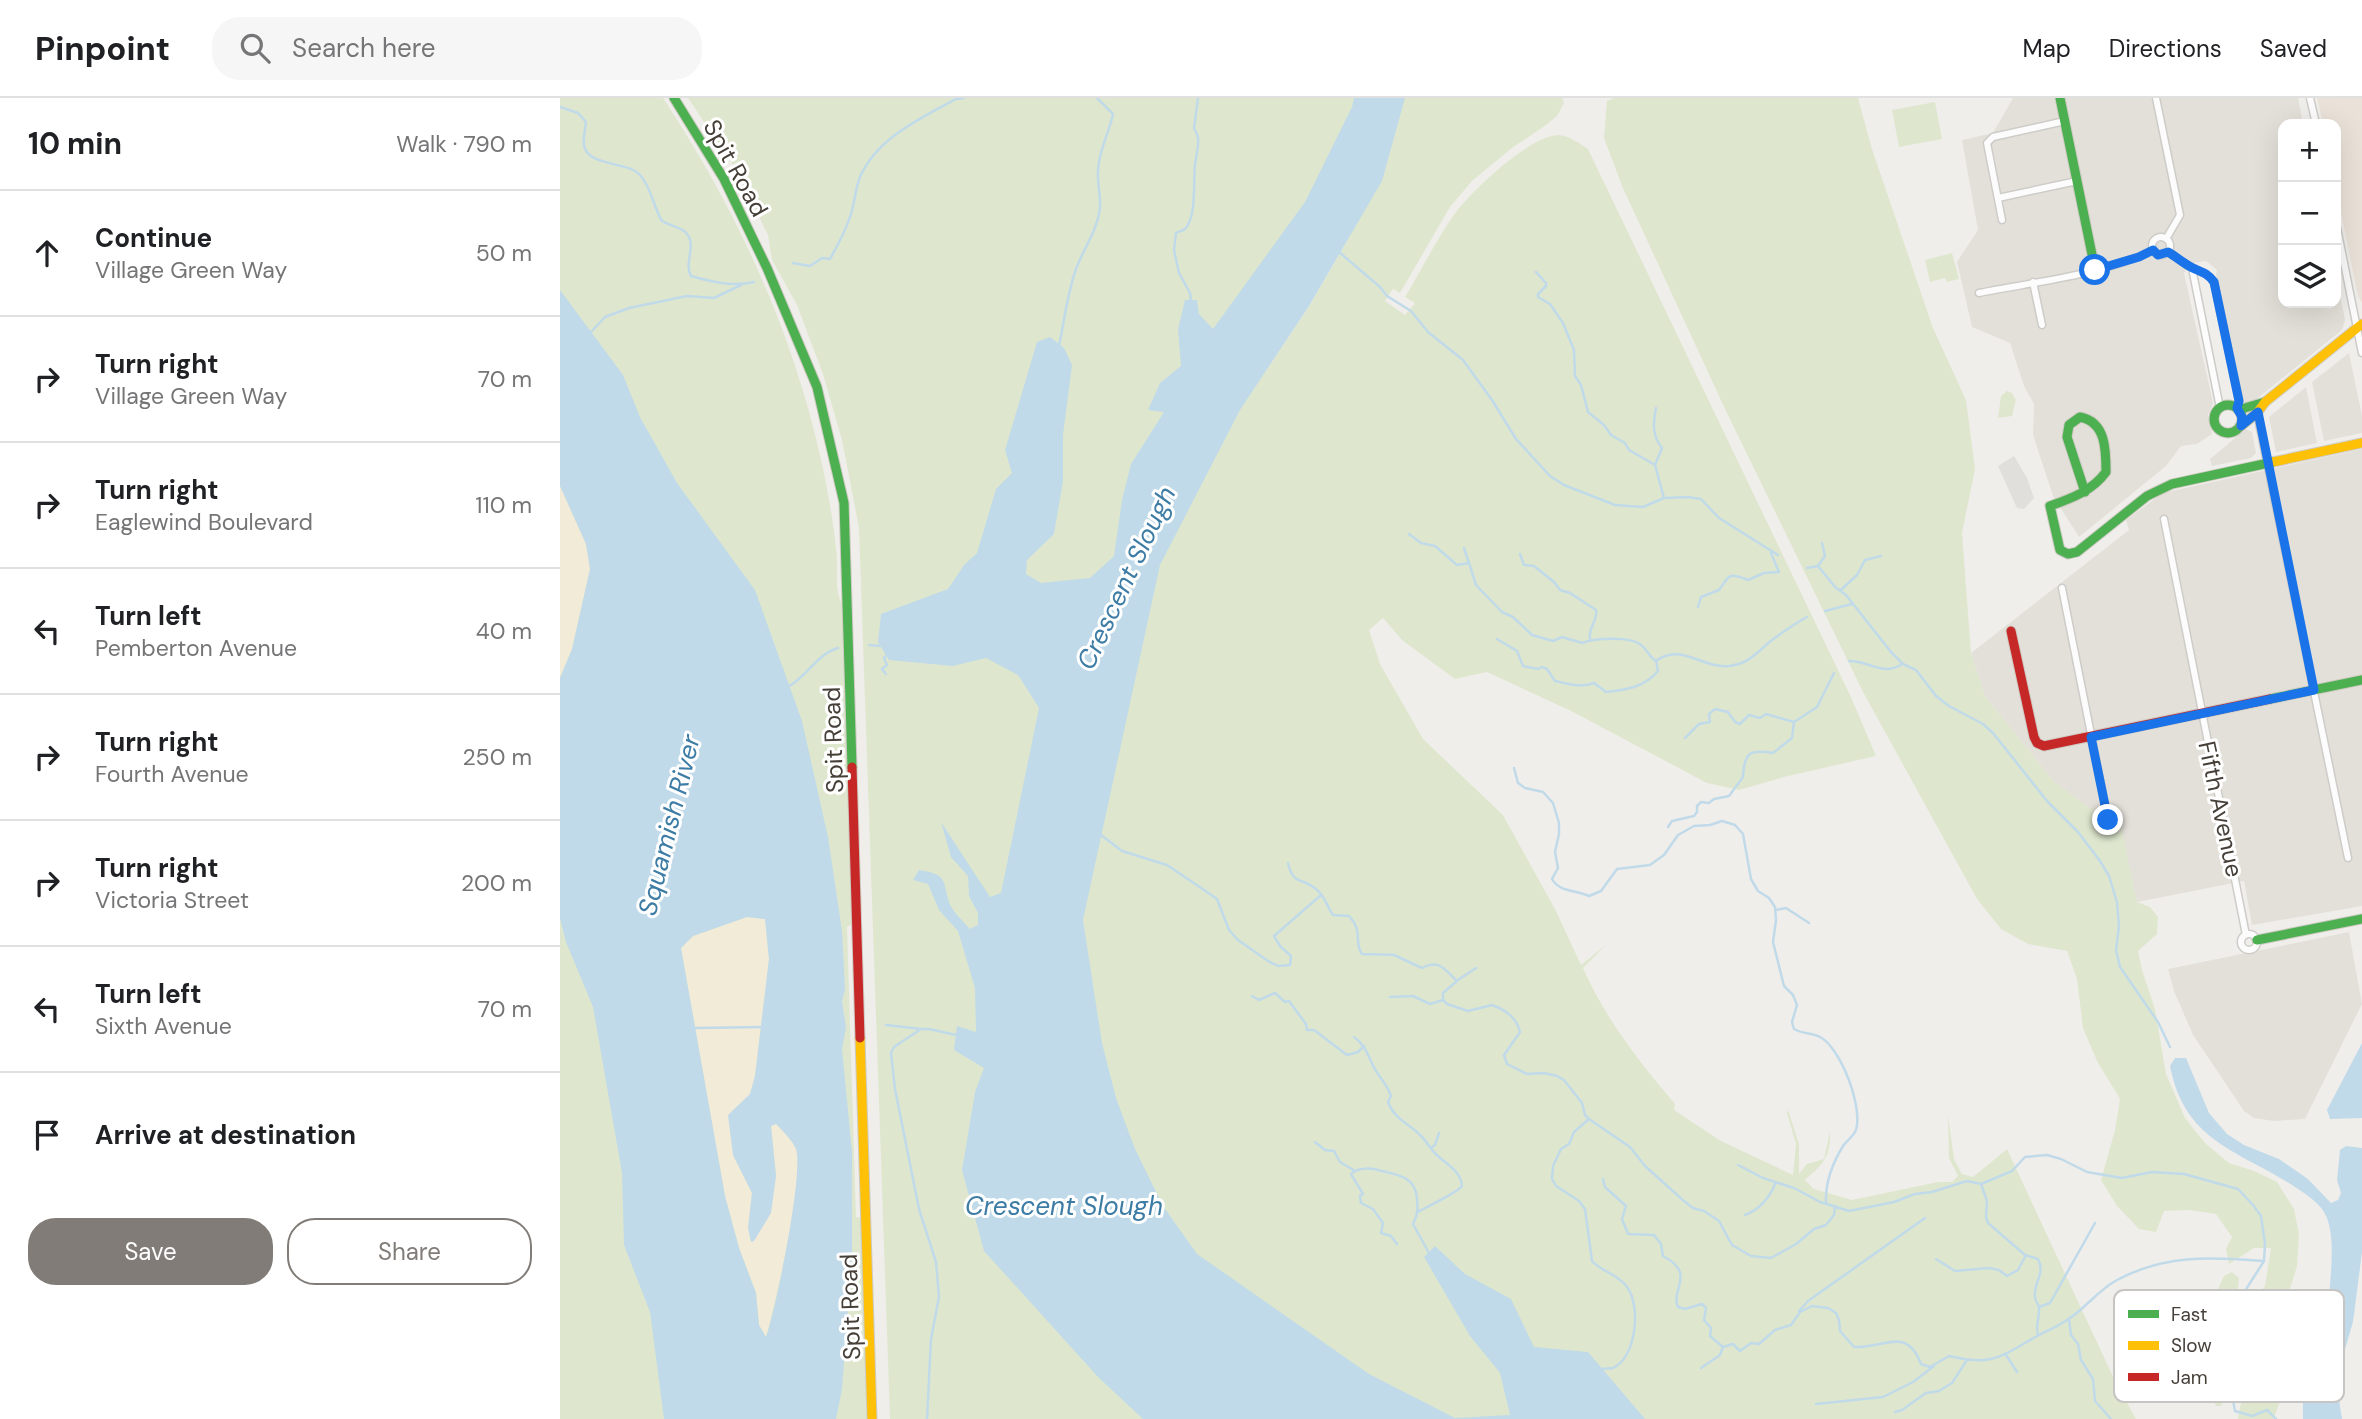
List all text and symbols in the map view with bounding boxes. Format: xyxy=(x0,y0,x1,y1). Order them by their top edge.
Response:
search box xyxy=(212,17,702,80)
text: Pinpoint xyxy=(35,27,170,70)
icon: search xyxy=(236,29,274,67)
text: Search here xyxy=(292,31,436,65)
text: Map xyxy=(2023,33,2071,64)
text: Directions xyxy=(2109,33,2222,64)
text: Saved xyxy=(2260,33,2327,64)
street label: Spit Road xyxy=(697,114,775,222)
map controls xyxy=(2278,119,2341,308)
button: + xyxy=(2278,119,2341,182)
text: 10 min xyxy=(28,124,122,163)
text: Walk · 790 m xyxy=(396,129,532,159)
button: − xyxy=(2278,182,2341,245)
text: Continue xyxy=(95,221,212,255)
icon: ahead xyxy=(28,234,66,272)
text: 50 m xyxy=(476,238,532,268)
button: layers xyxy=(2278,245,2341,308)
route start xyxy=(2079,254,2110,285)
text: Village Green Way xyxy=(95,255,287,285)
text: Turn right xyxy=(95,347,219,381)
icon: right xyxy=(28,360,66,398)
text: 70 m xyxy=(478,364,532,394)
text: Village Green Way xyxy=(95,381,287,411)
text: Turn right xyxy=(95,473,219,507)
water label: Crescent Slough xyxy=(1069,481,1183,675)
icon: right xyxy=(28,486,66,524)
text: 110 m xyxy=(475,490,532,520)
text: Eaglewind Boulevard xyxy=(95,507,313,537)
text: Turn left xyxy=(95,599,202,633)
icon: left xyxy=(28,612,66,650)
text: 40 m xyxy=(476,616,532,646)
text: Pemberton Avenue xyxy=(95,633,297,663)
street label: Spit Road xyxy=(816,686,850,794)
text: Turn right xyxy=(95,725,219,759)
water label: Squamish River xyxy=(630,730,708,919)
icon: right xyxy=(28,738,66,776)
street label: Fifth Avenue xyxy=(2192,738,2250,880)
text: 250 m xyxy=(462,742,532,772)
text: Fourth Avenue xyxy=(95,759,249,789)
route end xyxy=(2092,804,2123,835)
text: Turn right xyxy=(95,851,219,885)
icon: right xyxy=(28,864,66,902)
text: 200 m xyxy=(461,868,532,898)
text: Victoria Street xyxy=(95,885,249,915)
text: Turn left xyxy=(95,977,202,1011)
icon: left xyxy=(28,990,66,1028)
text: 70 m xyxy=(478,994,532,1024)
text: Sixth Avenue xyxy=(95,1011,232,1041)
icon: arrive xyxy=(28,1116,66,1154)
text: Arrive at destination xyxy=(95,1118,356,1152)
water label: Crescent Slough xyxy=(965,1189,1163,1223)
button: Save xyxy=(28,1218,273,1285)
button: Share xyxy=(287,1218,532,1285)
street label: Spit Road xyxy=(833,1253,867,1361)
legend xyxy=(2114,1290,2344,1402)
text: Fast xyxy=(2171,1302,2207,1327)
text: Slow xyxy=(2171,1333,2212,1358)
text: Jam xyxy=(2171,1365,2208,1390)

